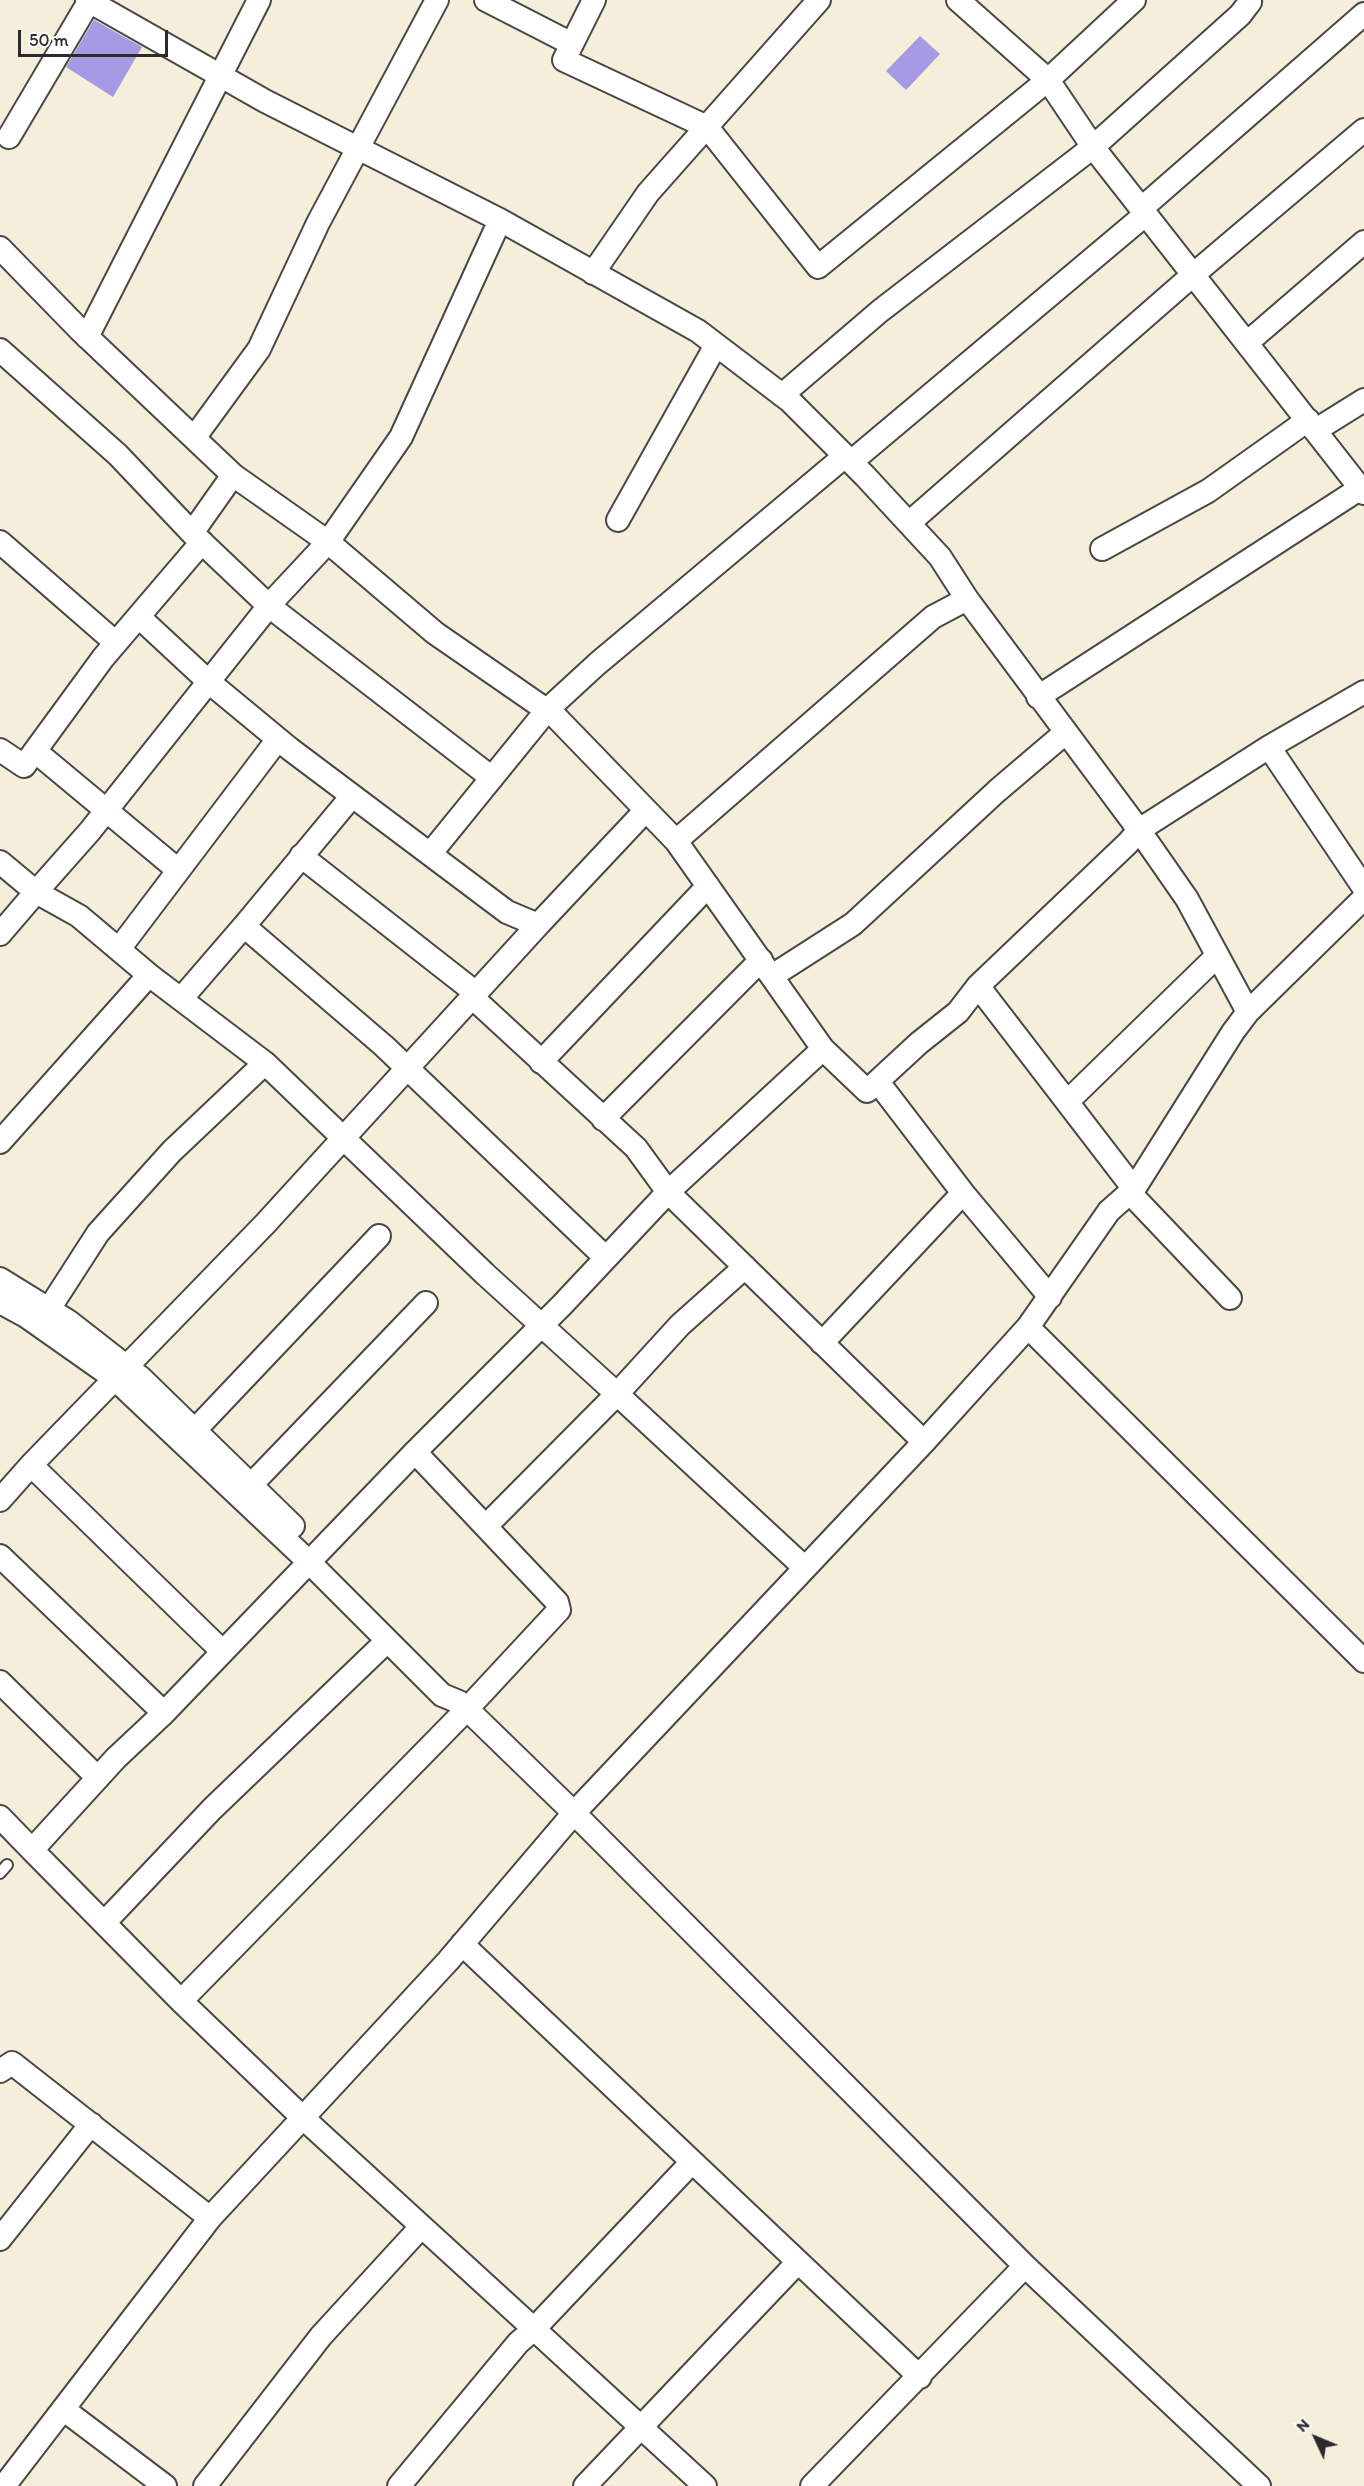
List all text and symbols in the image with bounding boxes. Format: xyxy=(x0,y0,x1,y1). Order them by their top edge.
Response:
scale bar xyxy=(21,18,171,56)
text: 50 m xyxy=(29,29,69,51)
north arrow xyxy=(1286,2408,1346,2468)
text: N xyxy=(1292,2415,1313,2436)

